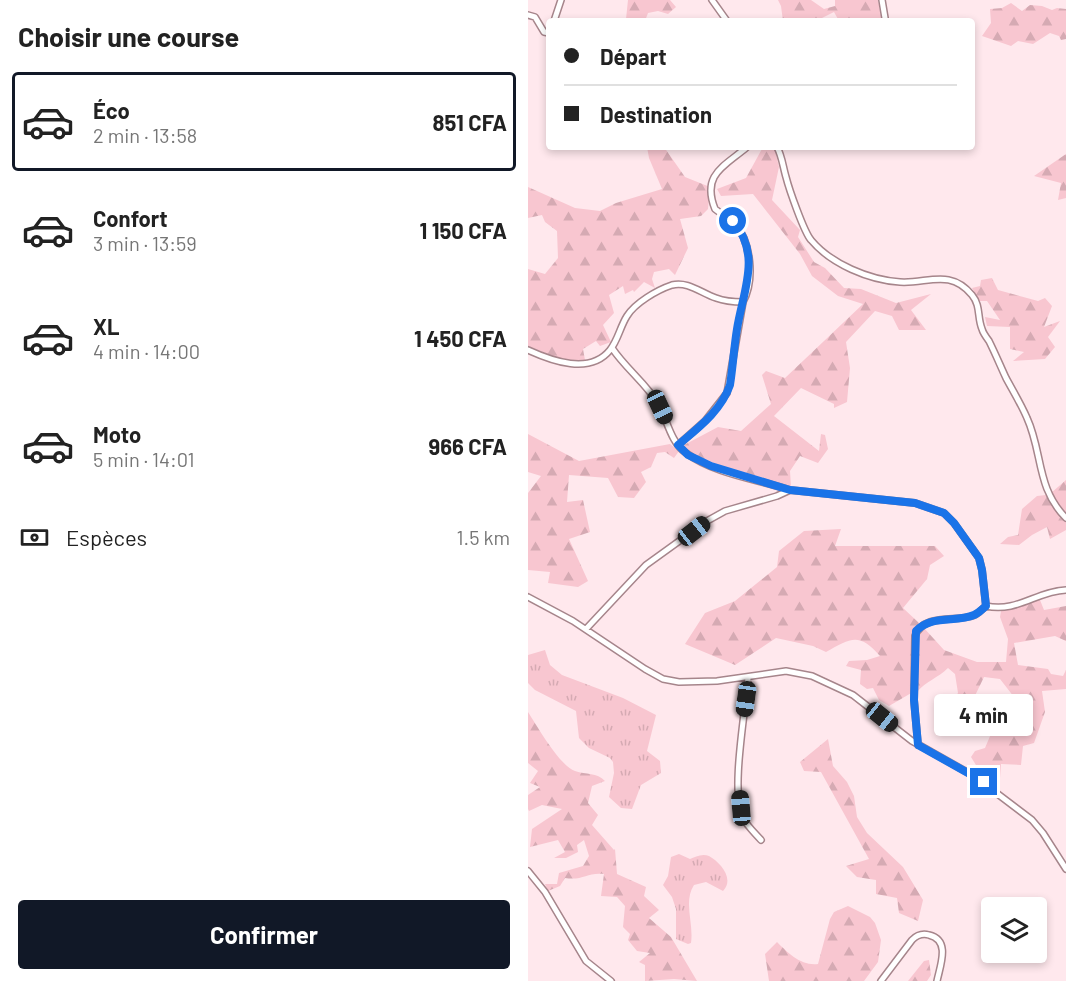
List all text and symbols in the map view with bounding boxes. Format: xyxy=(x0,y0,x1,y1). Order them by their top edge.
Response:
text: Choisir une course xyxy=(18,20,239,52)
text: Départ xyxy=(600,43,667,69)
icon: car xyxy=(21,95,75,149)
text: Éco xyxy=(93,97,130,123)
text: Destination xyxy=(600,101,712,127)
text: 851 CFA xyxy=(433,109,507,135)
text: 2 min · 13:58 xyxy=(93,123,197,147)
icon: car xyxy=(21,203,75,257)
text: Confort xyxy=(93,205,168,231)
route start xyxy=(719,207,746,234)
text: 1 150 CFA xyxy=(419,217,507,243)
text: 3 min · 13:59 xyxy=(93,231,197,255)
icon: car xyxy=(21,311,75,365)
text: XL xyxy=(93,313,119,339)
text: 1 450 CFA xyxy=(414,325,507,351)
text: 4 min · 14:00 xyxy=(93,339,200,363)
car xyxy=(644,387,676,427)
icon: car xyxy=(21,419,75,473)
text: Moto xyxy=(93,421,141,447)
text: 966 CFA xyxy=(429,433,507,459)
text: 5 min · 14:01 xyxy=(93,447,194,471)
car xyxy=(674,513,714,549)
icon: cash xyxy=(18,521,51,554)
text: Espèces xyxy=(66,524,147,550)
text: 1.5 km xyxy=(457,525,510,549)
car xyxy=(735,680,757,718)
callout: 4 min xyxy=(934,695,1034,737)
car xyxy=(862,699,902,735)
text: 4 min xyxy=(959,703,1008,727)
route end xyxy=(970,768,997,795)
car xyxy=(730,789,752,827)
map controls xyxy=(981,897,1047,963)
button: layers xyxy=(981,897,1047,963)
button: Confirmer xyxy=(18,900,510,969)

